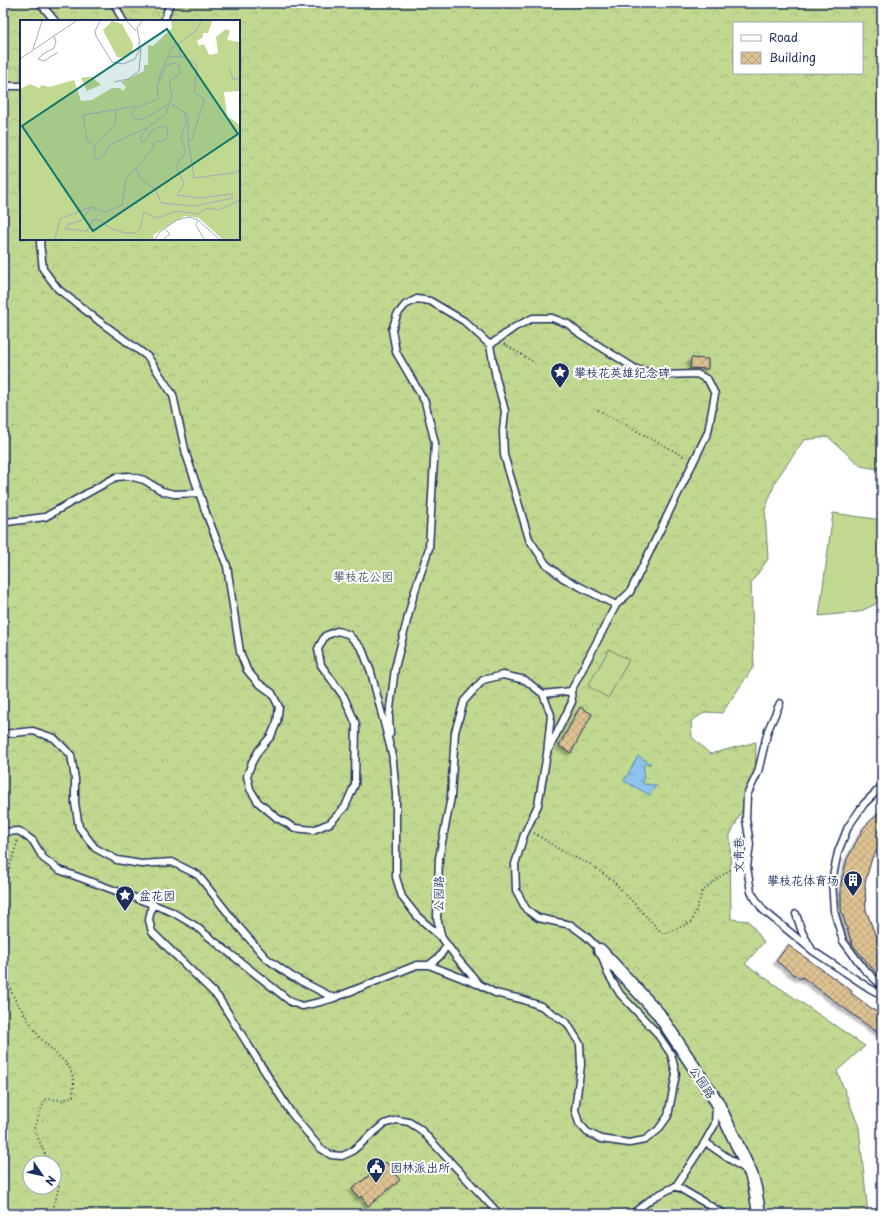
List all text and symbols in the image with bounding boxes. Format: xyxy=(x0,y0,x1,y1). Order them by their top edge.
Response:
inset map xyxy=(20,20,240,240)
legend xyxy=(733,22,863,74)
text: Road xyxy=(769,28,798,46)
text: Building xyxy=(769,48,816,66)
place icon: 攀枝花英雄纪念碑 xyxy=(549,361,571,389)
place label: 攀枝花英雄纪念碑 xyxy=(574,363,670,381)
park label: 攀枝花公园 xyxy=(333,567,393,585)
street label: 文青巷 xyxy=(729,837,747,873)
building icon: 攀枝花体育场 xyxy=(842,869,864,897)
place label: 攀枝花体育场 xyxy=(767,871,839,889)
street label: 公园路 xyxy=(429,876,447,912)
place icon: 盆花园 xyxy=(114,884,136,912)
place label: 盆花园 xyxy=(139,886,175,904)
street label: 公园路 xyxy=(686,1062,720,1102)
north arrow xyxy=(22,1155,62,1195)
public building icon: 园林派出所 xyxy=(365,1156,387,1184)
place label: 园林派出所 xyxy=(390,1158,451,1176)
text: N xyxy=(41,1173,60,1189)

